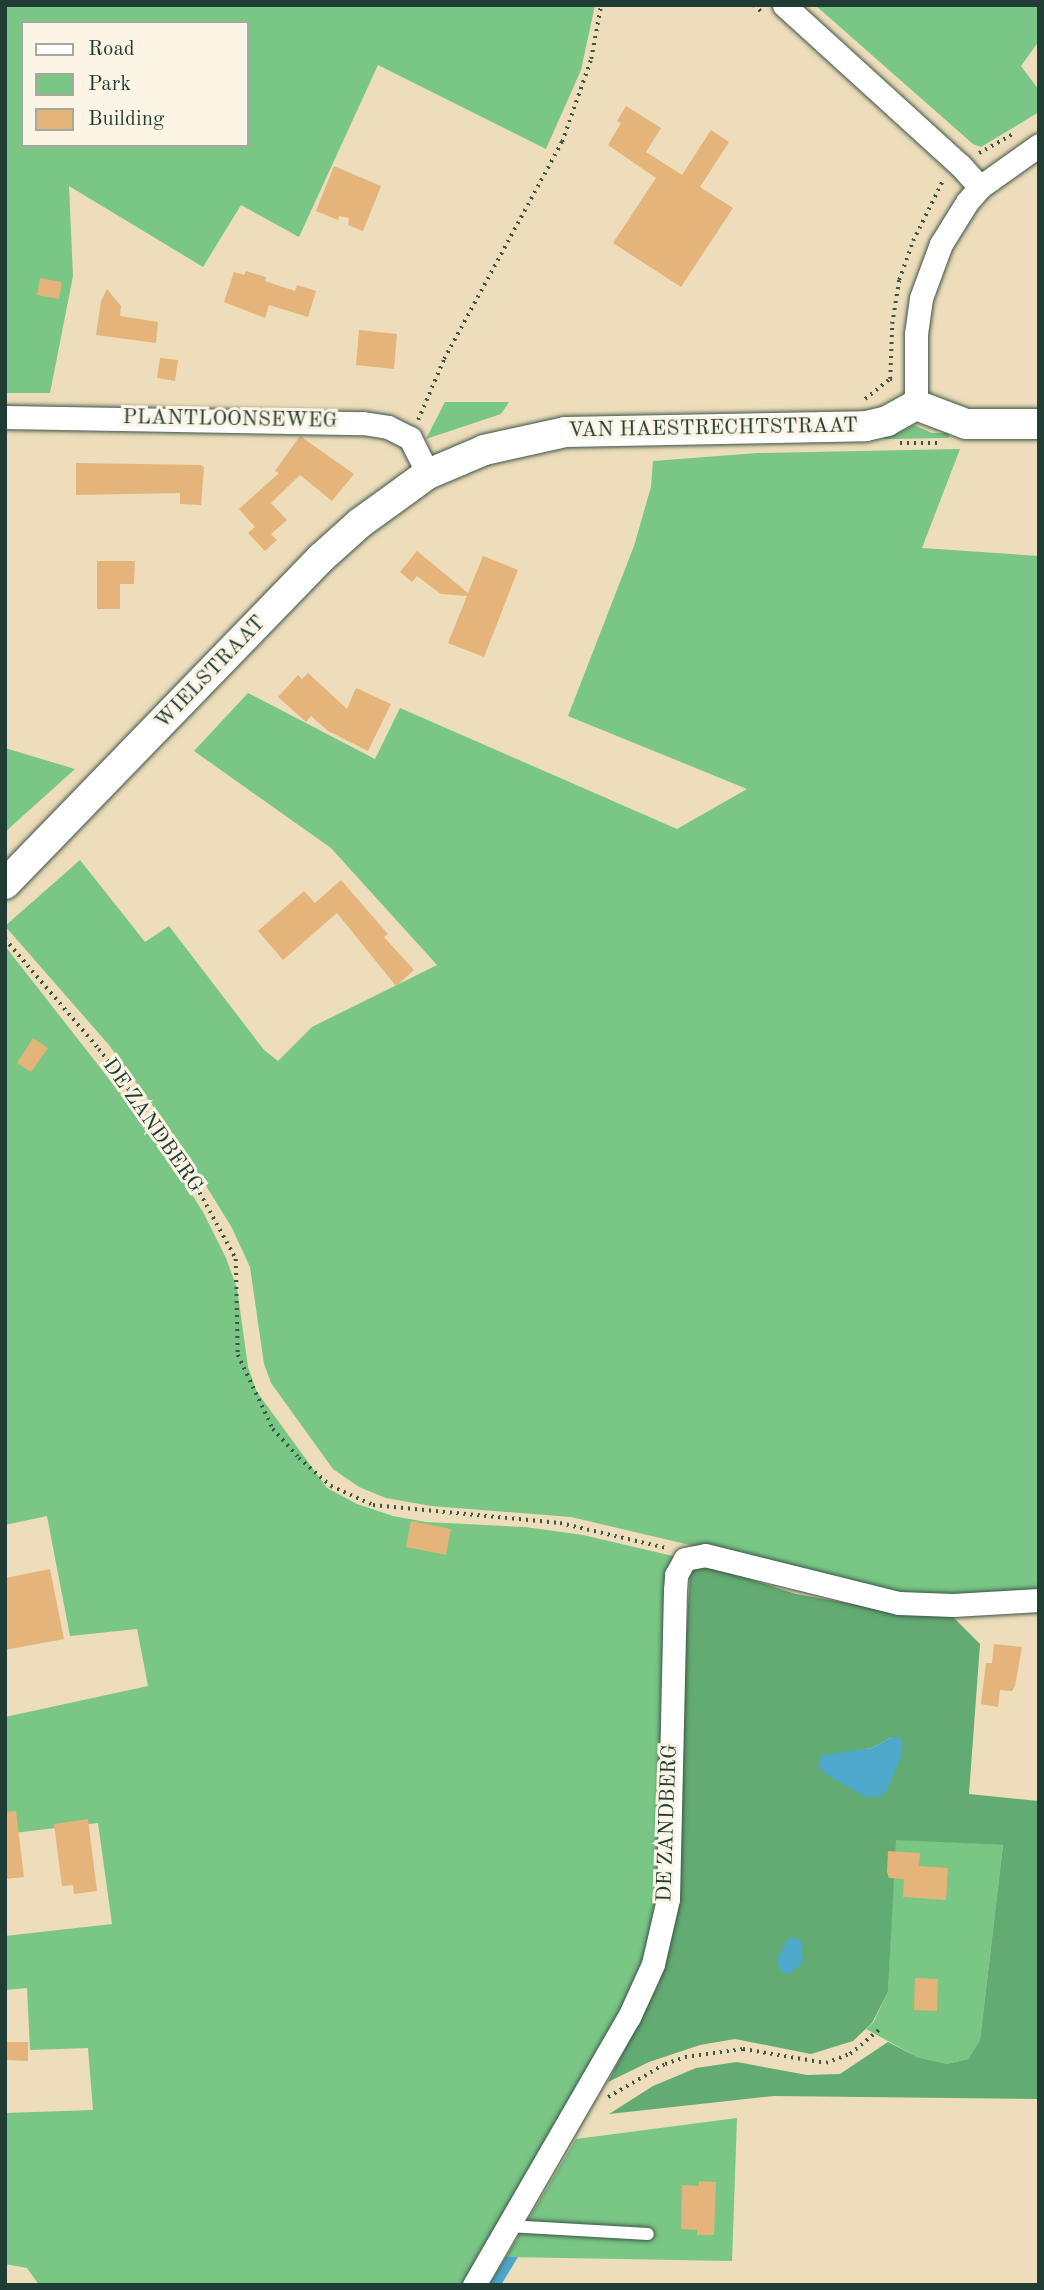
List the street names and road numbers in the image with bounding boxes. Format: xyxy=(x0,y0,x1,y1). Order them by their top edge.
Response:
street label: PLANTLOONSEWEG xyxy=(122,406,338,434)
street label: VAN HAESTRECHTSTRAAT xyxy=(568,414,858,444)
street label: WIELSTRAAT xyxy=(151,611,271,735)
street label: DE ZANDBERG xyxy=(96,1054,208,1198)
street label: DE ZANDBERG xyxy=(653,1744,683,1902)

